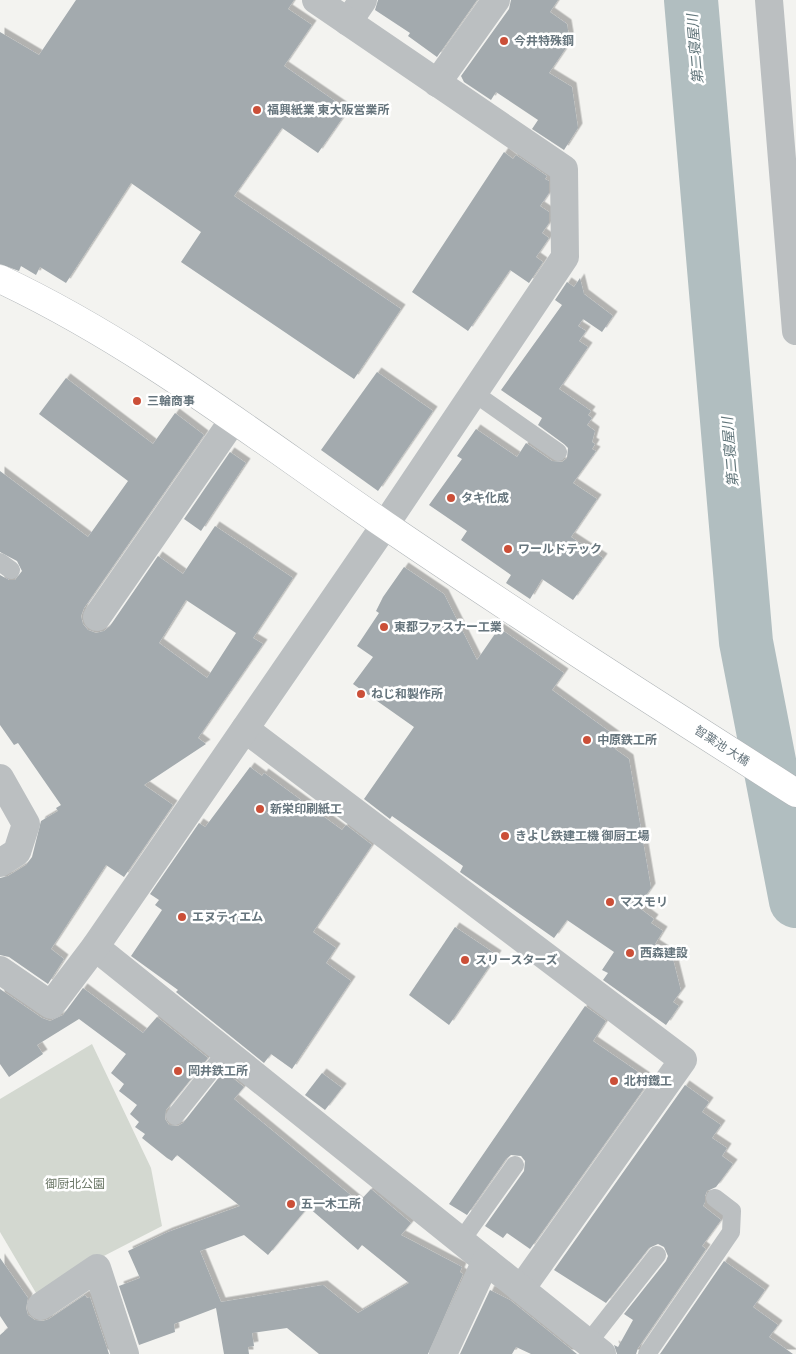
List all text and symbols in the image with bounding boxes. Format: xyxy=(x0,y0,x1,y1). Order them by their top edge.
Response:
water label: 第二寝屋川 xyxy=(683,11,707,85)
place label: 今井特殊鋼 xyxy=(514,33,574,48)
marker: 今井特殊鋼 xyxy=(498,35,510,47)
place label: 福興紙業 東大阪営業所 xyxy=(267,102,389,117)
marker: 福興紙業 東大阪営業所 xyxy=(251,104,263,116)
place label: 三輪商事 xyxy=(147,393,195,408)
marker: 三輪商事 xyxy=(131,395,143,407)
water label: 第二寝屋川 xyxy=(718,414,742,488)
place label: タキ化成 xyxy=(461,490,509,505)
marker: タキ化成 xyxy=(445,492,457,504)
place label: ワールドテック xyxy=(518,541,602,556)
marker: ワールドテック xyxy=(502,543,514,555)
place label: 東都ファスナー工業 xyxy=(394,619,502,634)
marker: 東都ファスナー工業 xyxy=(378,621,390,633)
place label: ねじ和製作所 xyxy=(371,686,443,701)
marker: ねじ和製作所 xyxy=(355,688,367,700)
street label: 智葉池 大橋 xyxy=(692,722,753,769)
place label: 中原鉄工所 xyxy=(597,732,657,747)
marker: 中原鉄工所 xyxy=(581,734,593,746)
place label: 新栄印刷紙工 xyxy=(270,801,342,816)
marker: 新栄印刷紙工 xyxy=(254,803,266,815)
place label: きよし鉄建工機 御厨工場 xyxy=(515,828,649,843)
marker: きよし鉄建工機 御厨工場 xyxy=(499,830,511,842)
place label: マスモリ xyxy=(620,894,668,909)
marker: マスモリ xyxy=(604,896,616,908)
place label: エヌティエム xyxy=(192,909,263,924)
marker: エヌティエム xyxy=(176,911,188,923)
place label: 西森建設 xyxy=(640,945,688,960)
marker: 西森建設 xyxy=(624,947,636,959)
place label: スリースターズ xyxy=(475,952,558,967)
marker: スリースターズ xyxy=(459,954,471,966)
place label: 岡井鉄工所 xyxy=(188,1063,248,1078)
marker: 岡井鉄工所 xyxy=(172,1065,184,1077)
place label: 北村鐵工 xyxy=(624,1073,672,1088)
marker: 北村鐵工 xyxy=(608,1075,620,1087)
park label: 御厨北公園 xyxy=(45,1176,105,1191)
place label: 五一木工所 xyxy=(301,1196,361,1211)
marker: 五一木工所 xyxy=(285,1198,297,1210)

